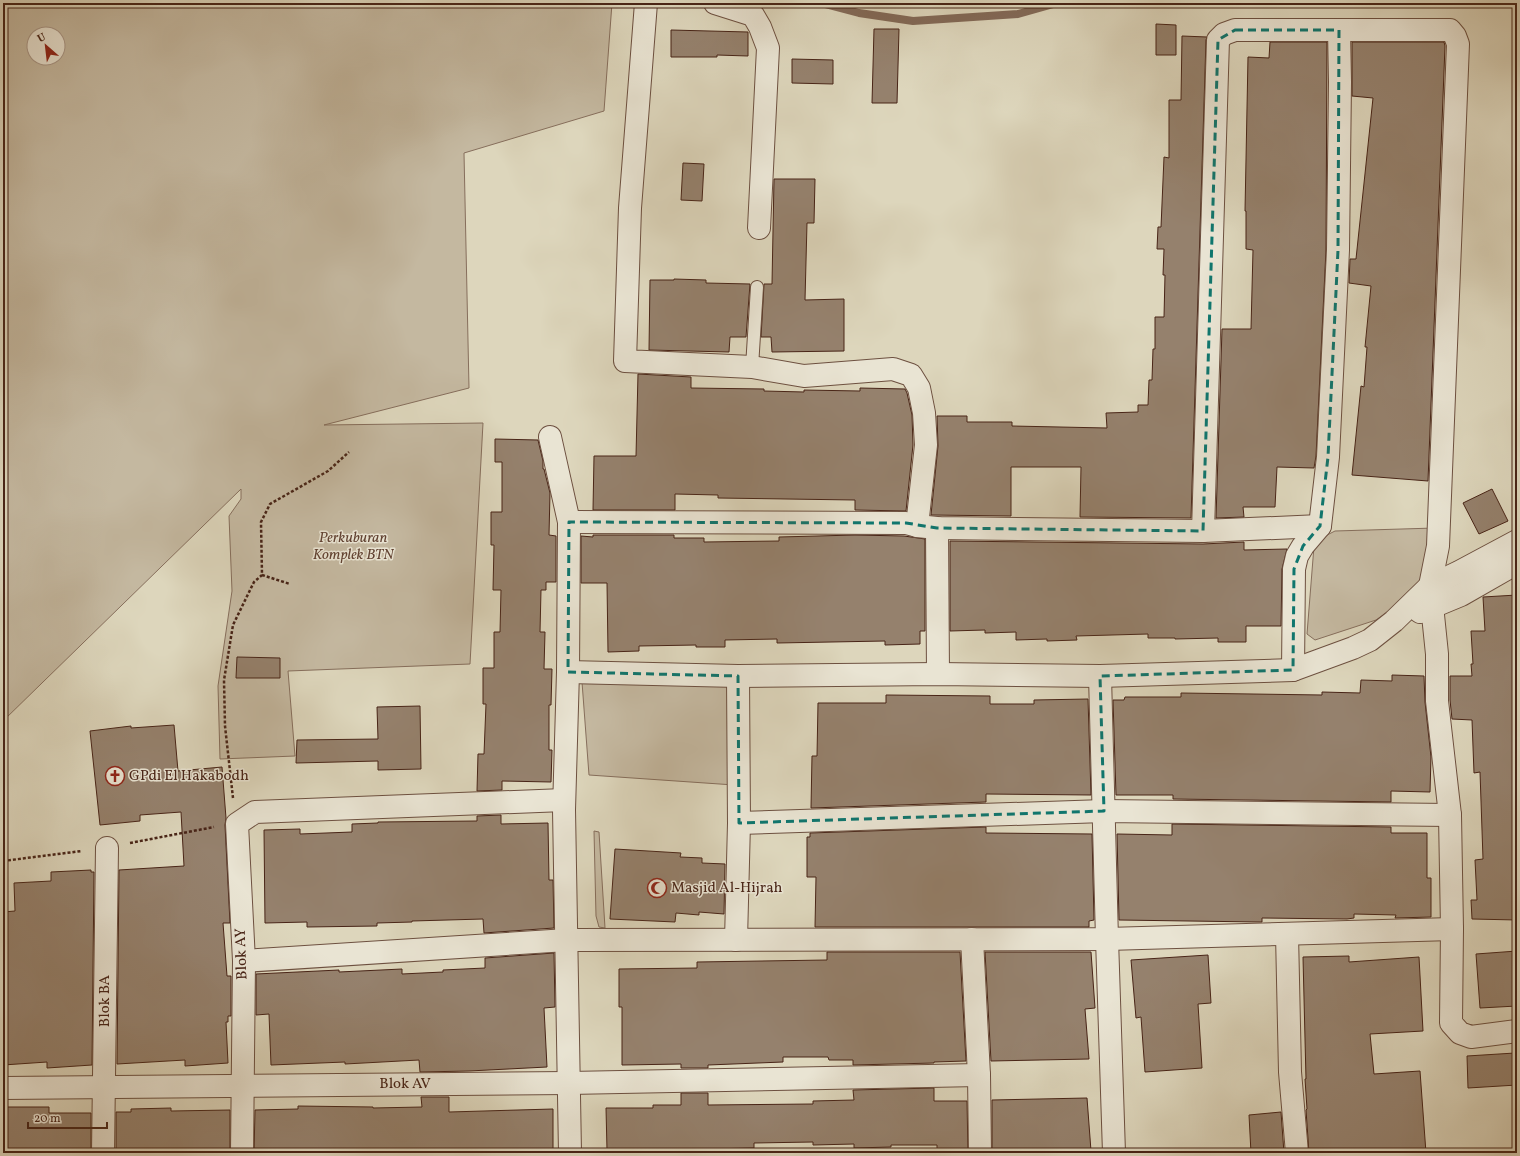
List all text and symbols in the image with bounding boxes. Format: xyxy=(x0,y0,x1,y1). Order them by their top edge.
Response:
north arrow xyxy=(26,26,66,66)
text: U xyxy=(35,30,49,47)
park label: Perkuburan Komplek BTN xyxy=(313,528,394,566)
church icon: GPdi El Hakabodh xyxy=(104,765,126,787)
place label: GPdi El Hakabodh xyxy=(129,766,249,787)
mosque icon: Masjid Al-Hijrah xyxy=(646,877,668,899)
place label: Masjid Al-Hijrah xyxy=(671,878,783,899)
street label: Blok AY xyxy=(231,927,253,980)
street label: Blok BA xyxy=(95,974,116,1027)
street label: Blok AV xyxy=(379,1074,431,1095)
scale bar xyxy=(28,1104,107,1130)
text: 20 m xyxy=(34,1111,61,1127)

